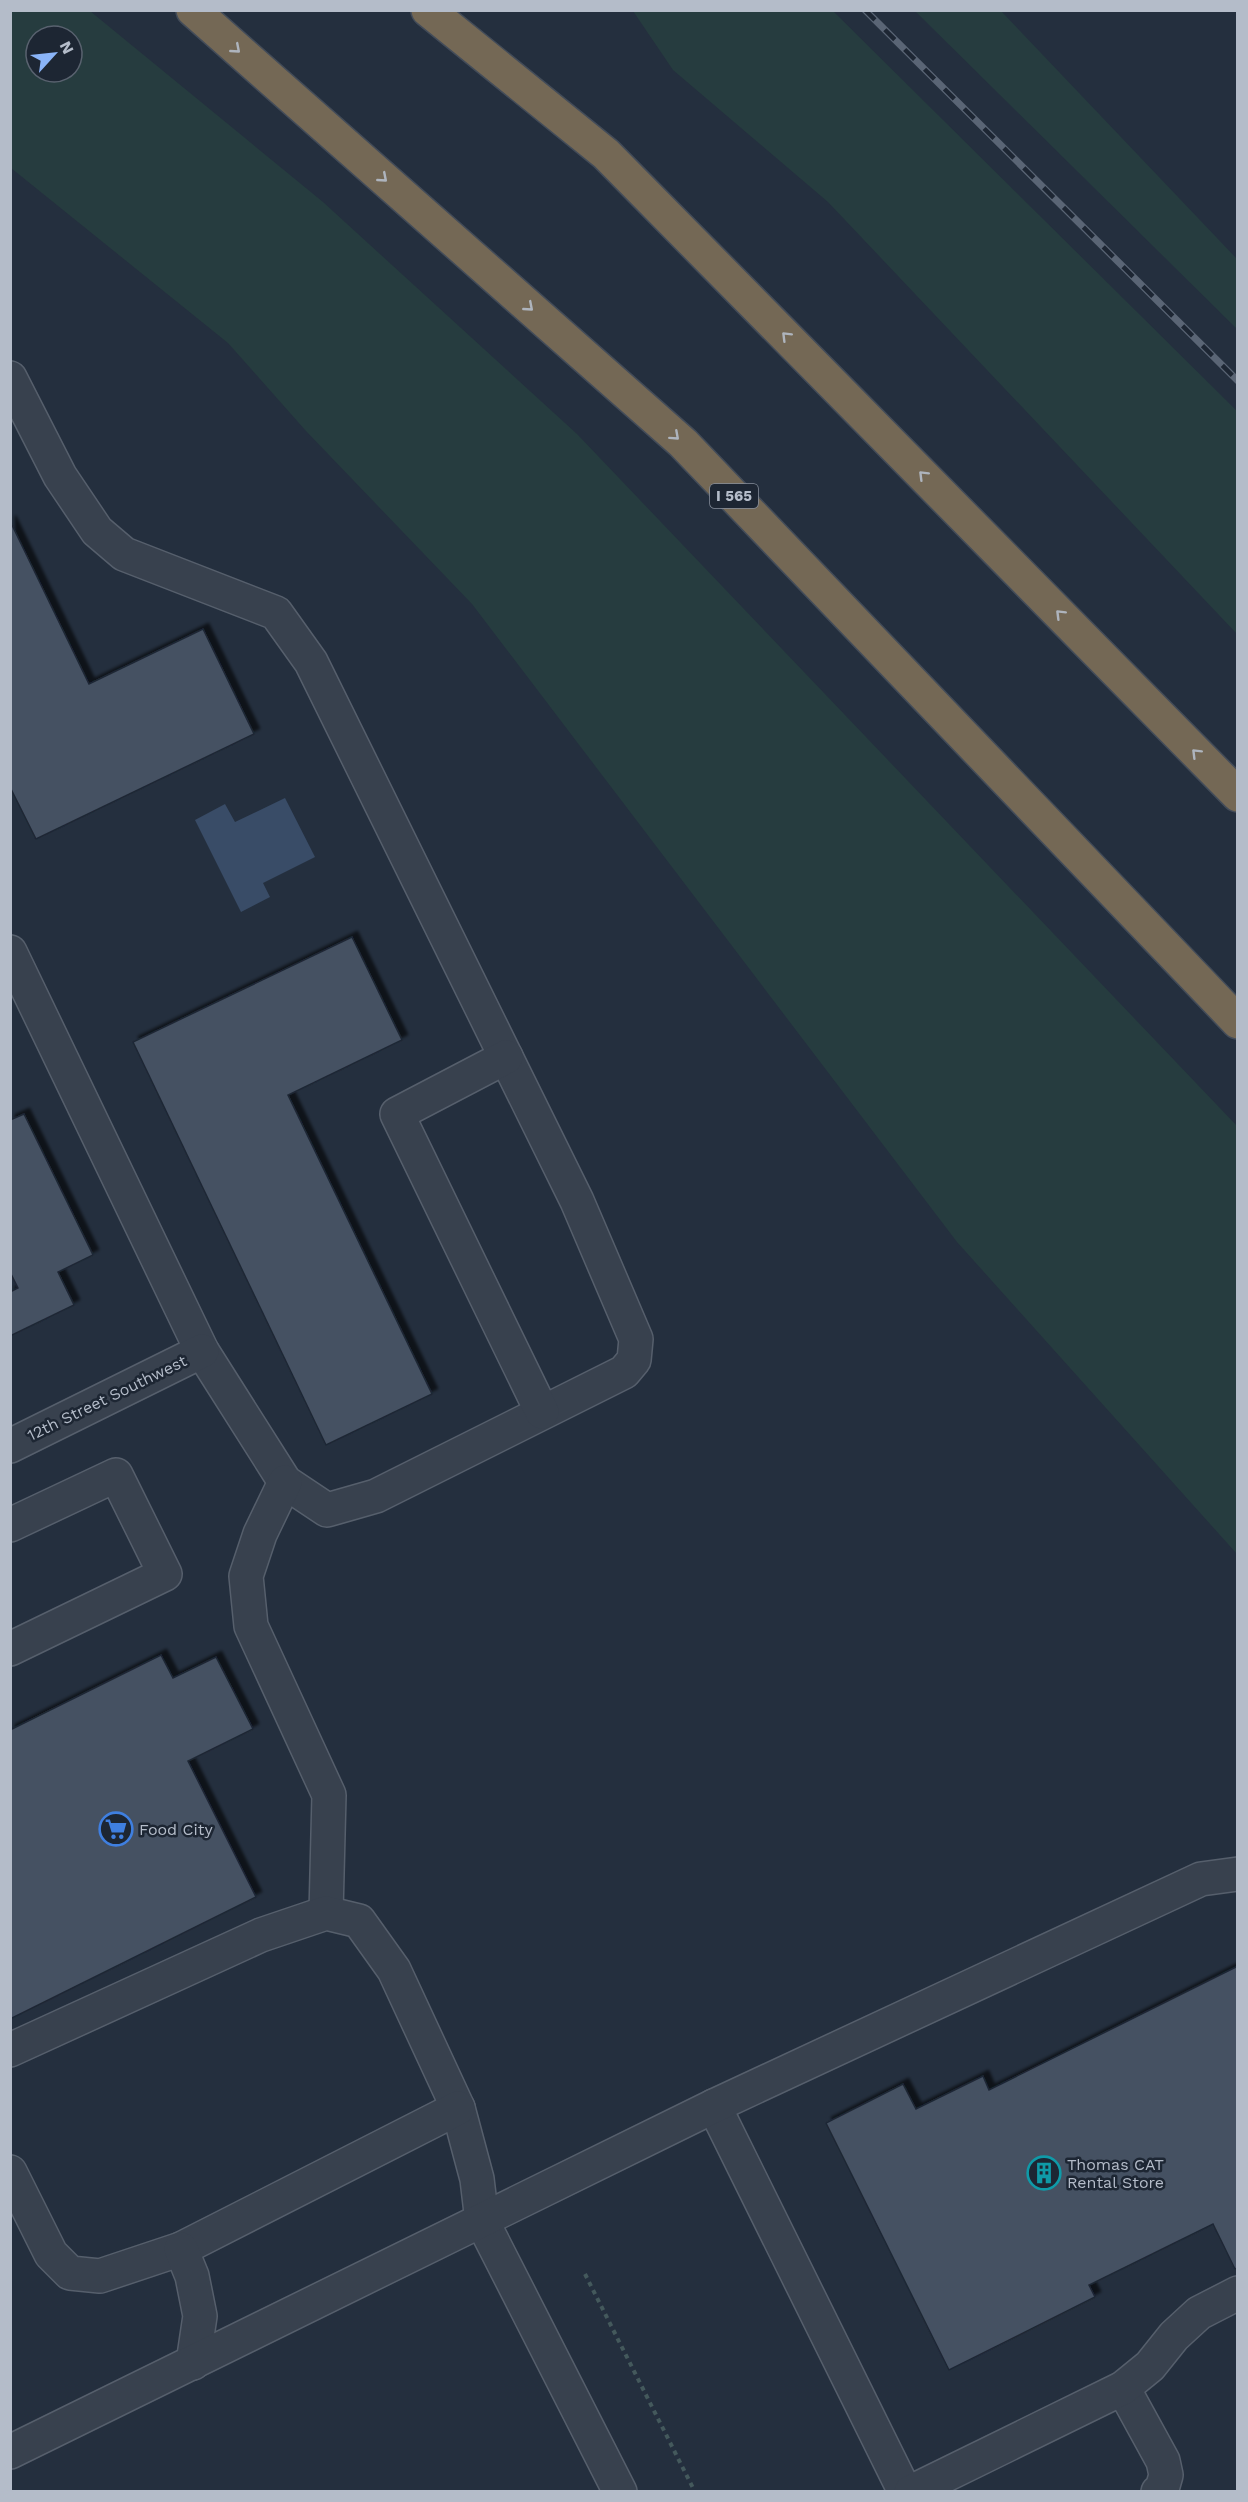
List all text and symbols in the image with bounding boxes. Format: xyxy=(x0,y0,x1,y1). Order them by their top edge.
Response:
north arrow xyxy=(24,24,84,84)
text: N xyxy=(56,38,78,57)
one-way arrow xyxy=(230,42,240,53)
one-way arrow xyxy=(376,171,387,182)
one-way arrow xyxy=(522,300,533,311)
one-way arrow xyxy=(782,333,793,343)
one-way arrow xyxy=(668,429,679,440)
one-way arrow xyxy=(919,472,930,483)
road number: I 565 xyxy=(710,484,758,508)
one-way arrow xyxy=(1056,611,1067,622)
one-way arrow xyxy=(1193,750,1204,761)
street label: 12th Street Southwest xyxy=(24,1351,190,1445)
supermarket icon: Food City xyxy=(98,1811,134,1847)
place label: Food City xyxy=(139,1820,214,1839)
building icon: Thomas CAT Rental Store xyxy=(1026,2155,1062,2191)
place label: Thomas CAT Rental Store xyxy=(1067,2155,1164,2192)

